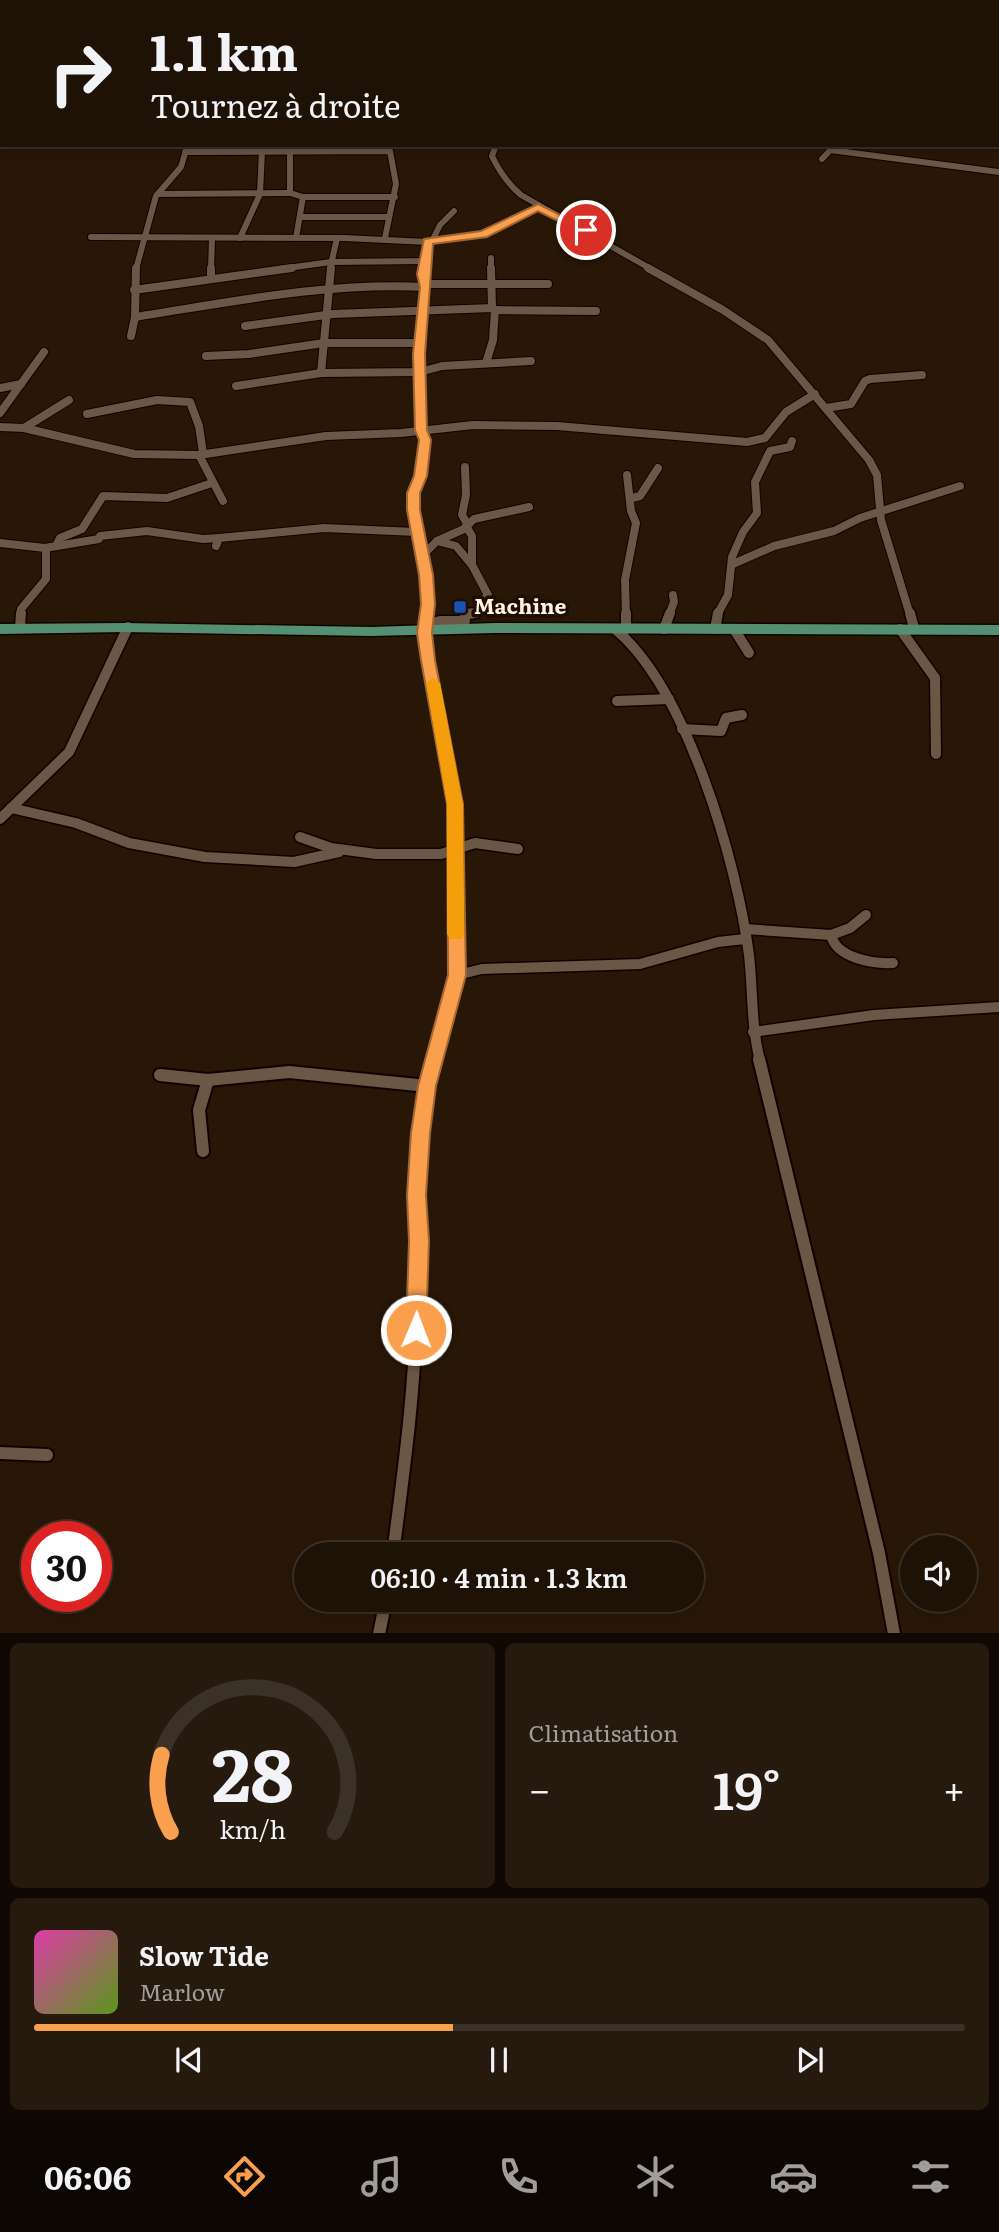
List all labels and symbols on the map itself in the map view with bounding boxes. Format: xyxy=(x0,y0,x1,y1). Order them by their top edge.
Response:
pin xyxy=(556,200,616,260)
place label: Machine xyxy=(474,589,567,620)
marker: Machine xyxy=(452,599,468,615)
position arrow xyxy=(379,1293,453,1367)
speed limit sign: 30 xyxy=(21,1521,112,1612)

